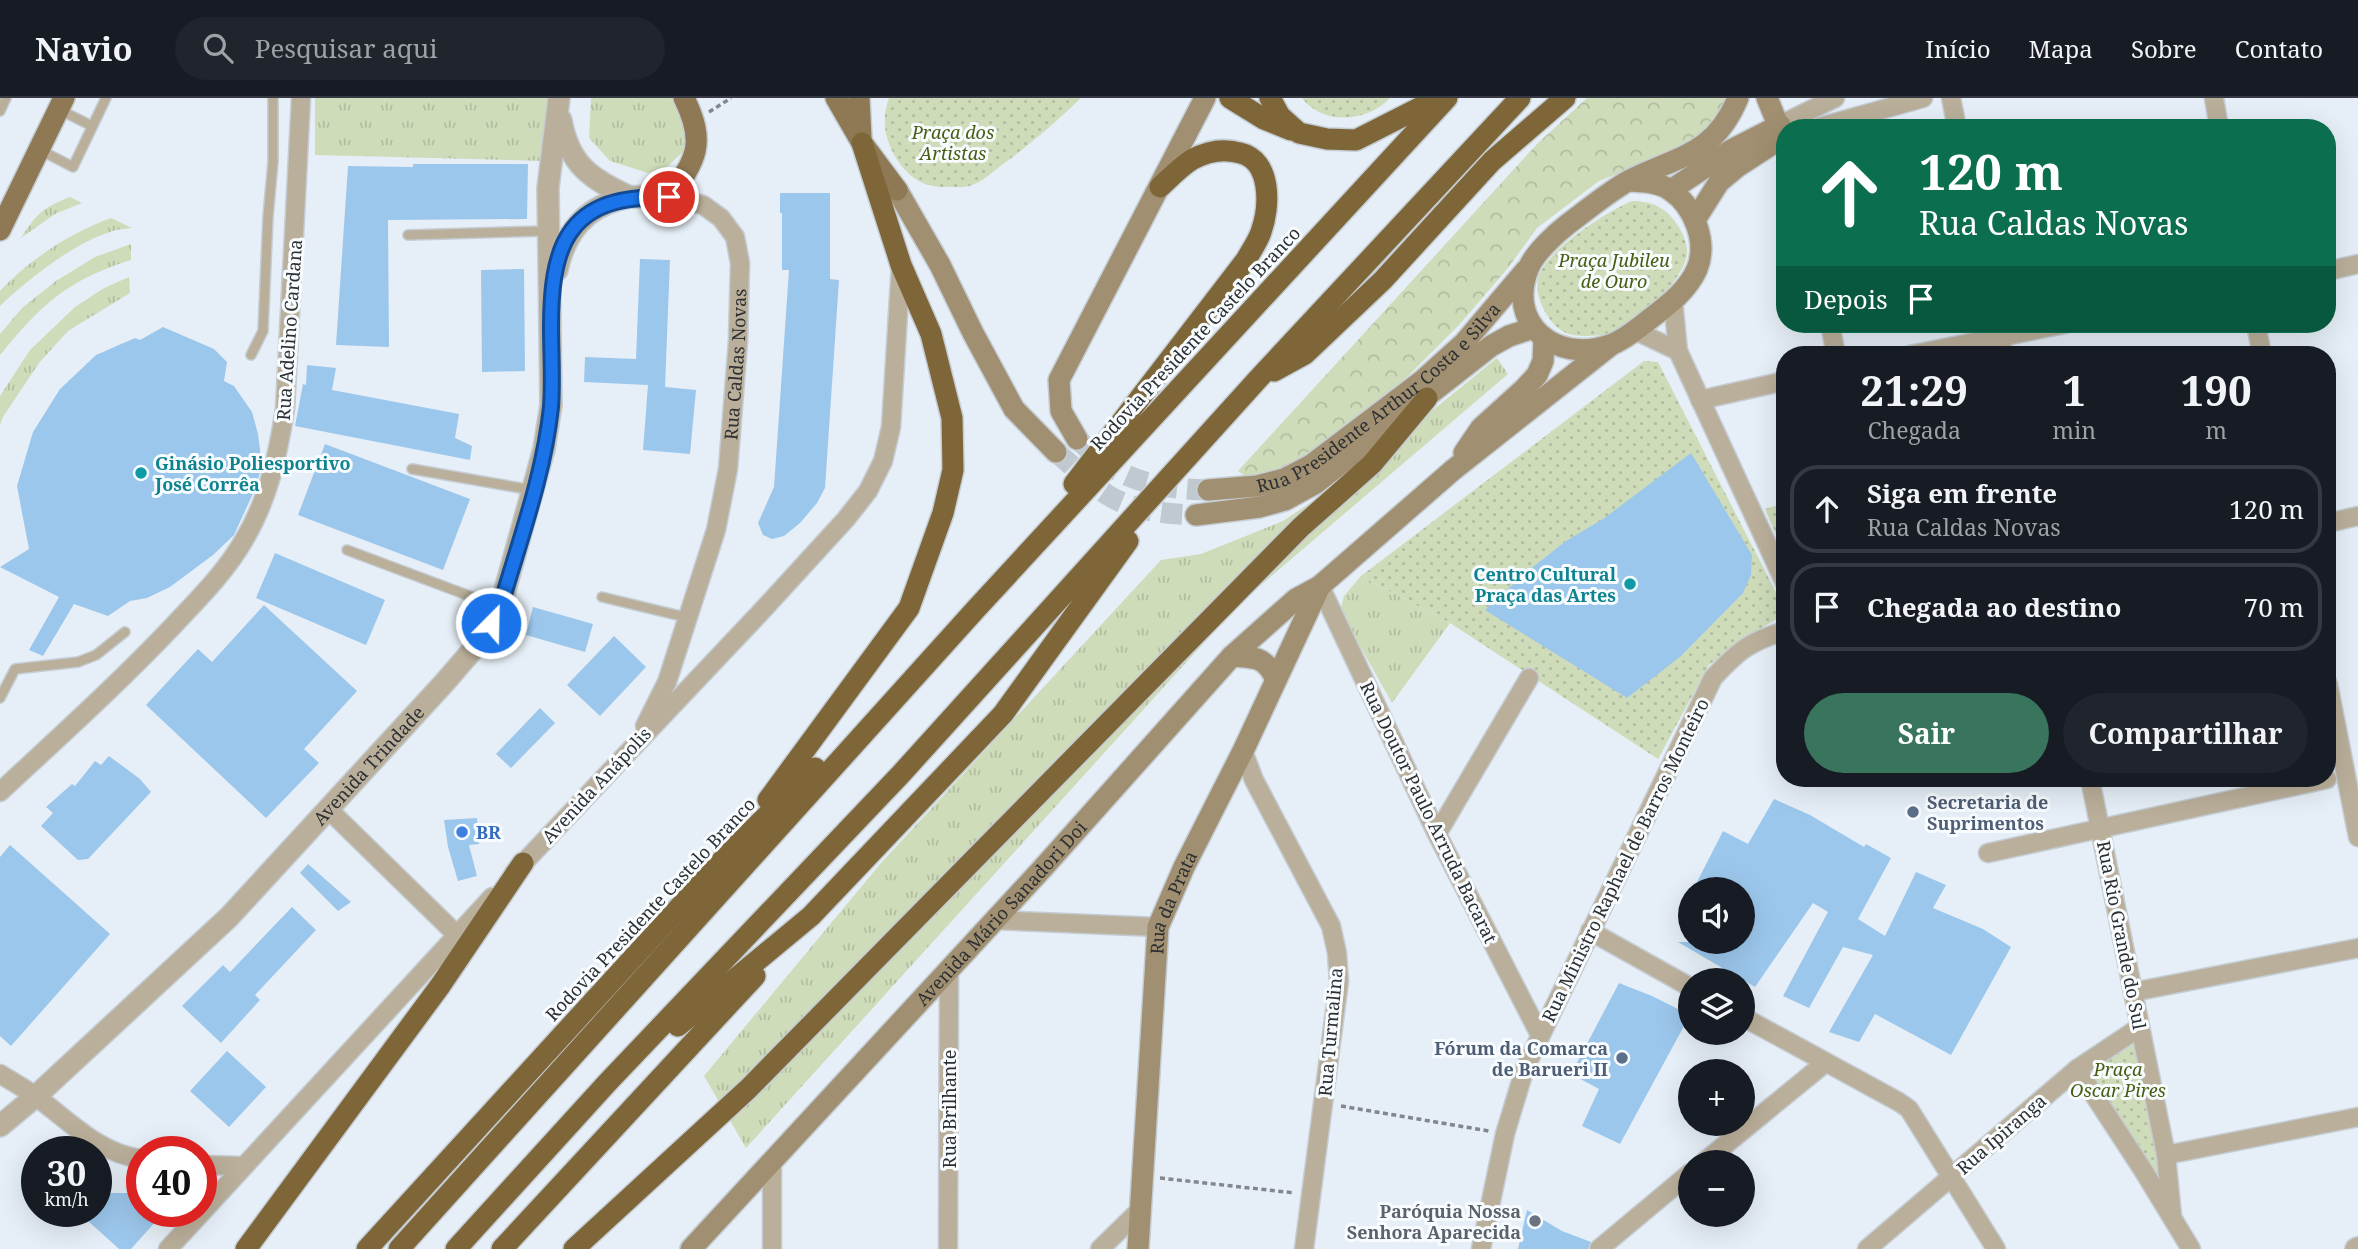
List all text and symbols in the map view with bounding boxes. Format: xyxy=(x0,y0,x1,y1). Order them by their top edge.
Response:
search box xyxy=(175,17,665,80)
text: Navio xyxy=(35,26,133,71)
icon: search xyxy=(199,29,237,67)
text: Pesquisar aqui xyxy=(255,30,438,66)
text: Início xyxy=(1925,32,1991,65)
text: Mapa xyxy=(2029,32,2093,65)
text: Sobre xyxy=(2131,32,2197,65)
text: Contato xyxy=(2235,32,2323,65)
park label: Praça dos Artistas xyxy=(911,120,994,165)
text: 120 m xyxy=(1919,138,2063,204)
icon: ahead xyxy=(1804,147,1895,238)
pin xyxy=(639,167,699,227)
icon: arrive xyxy=(650,178,688,216)
text: Rua Caldas Novas xyxy=(1919,201,2189,244)
street label: Rodovia Presidente Castelo Branco xyxy=(1085,221,1305,455)
street label: Rua Adelino Cardana xyxy=(271,239,307,421)
park label: Praça Jubileu de Ouro xyxy=(1557,248,1670,293)
icon: arrive xyxy=(1902,280,1940,318)
text: Depois xyxy=(1804,281,1888,317)
street label: Rua Caldas Novas xyxy=(718,288,751,441)
street label: Rua Presidente Arthur Costa e Silva xyxy=(1254,297,1505,498)
text: 21:29 xyxy=(1860,361,1968,418)
text: 1 xyxy=(2062,361,2086,418)
text: 190 xyxy=(2180,361,2252,418)
text: Chegada xyxy=(1867,414,1961,446)
text: min xyxy=(2052,414,2096,446)
text: m xyxy=(2205,414,2227,446)
place label: Ginásio Poliesportivo José Corrêa xyxy=(154,451,351,496)
marker: Ginásio Poliesportivo José Corrêa xyxy=(133,465,149,481)
text: Siga em frente xyxy=(1867,475,2057,511)
icon: ahead xyxy=(1808,490,1846,528)
text: 120 m xyxy=(2229,491,2304,527)
text: Rua Caldas Novas xyxy=(1867,511,2061,543)
place label: Centro Cultural Praça das Artes xyxy=(1473,562,1617,607)
marker: Centro Cultural Praça das Artes xyxy=(1622,576,1638,592)
position arrow xyxy=(454,586,528,660)
icon: arrive xyxy=(1808,588,1846,626)
text: Chegada ao destino xyxy=(1867,589,2122,625)
text: 70 m xyxy=(2244,589,2304,625)
street label: Rua Doutor Paulo Arruda Bacarat xyxy=(1355,677,1503,947)
button: Sair xyxy=(1804,693,2049,773)
button: Compartilhar xyxy=(2063,693,2308,773)
street label: Rua Ministro Raphael de Barros Monteiro xyxy=(1536,694,1714,1026)
street label: Avenida Trindade xyxy=(307,701,429,830)
street label: Avenida Anápolis xyxy=(536,722,656,848)
place label: Secretaria de Suprimentos xyxy=(1927,790,2048,835)
street label: Rodovia Presidente Castelo Branco xyxy=(540,792,760,1026)
marker: Secretaria de Suprimentos xyxy=(1905,804,1921,820)
street label: Avenida Mário Sanadori Doi xyxy=(910,815,1092,1011)
place label: BR xyxy=(476,820,501,844)
marker: BR xyxy=(454,824,470,840)
street label: Rua Rio Grande do Sul xyxy=(2092,839,2152,1032)
street label: Rua da Prata xyxy=(1144,847,1202,955)
map controls xyxy=(1678,877,1755,1227)
button: sound xyxy=(1678,877,1755,954)
street label: Rua Turmalina xyxy=(1312,967,1348,1097)
button: layers xyxy=(1678,968,1755,1045)
place label: Fórum da Comarca de Barueri II xyxy=(1434,1036,1608,1081)
street label: Rua Brilhante xyxy=(937,1050,961,1168)
marker: Fórum da Comarca de Barueri II xyxy=(1614,1050,1630,1066)
park label: Praça Oscar Pires xyxy=(2070,1057,2166,1102)
button: + xyxy=(1678,1059,1755,1136)
street label: Rua Ipiranga xyxy=(1951,1088,2051,1180)
speed limit sign: 40 xyxy=(126,1136,217,1227)
text: 30 xyxy=(47,1149,86,1196)
button: − xyxy=(1678,1150,1755,1227)
text: km/h xyxy=(44,1187,89,1211)
place label: Paróquia Nossa Senhora Aparecida xyxy=(1347,1199,1521,1244)
marker: Paróquia Nossa Senhora Aparecida xyxy=(1527,1213,1543,1229)

